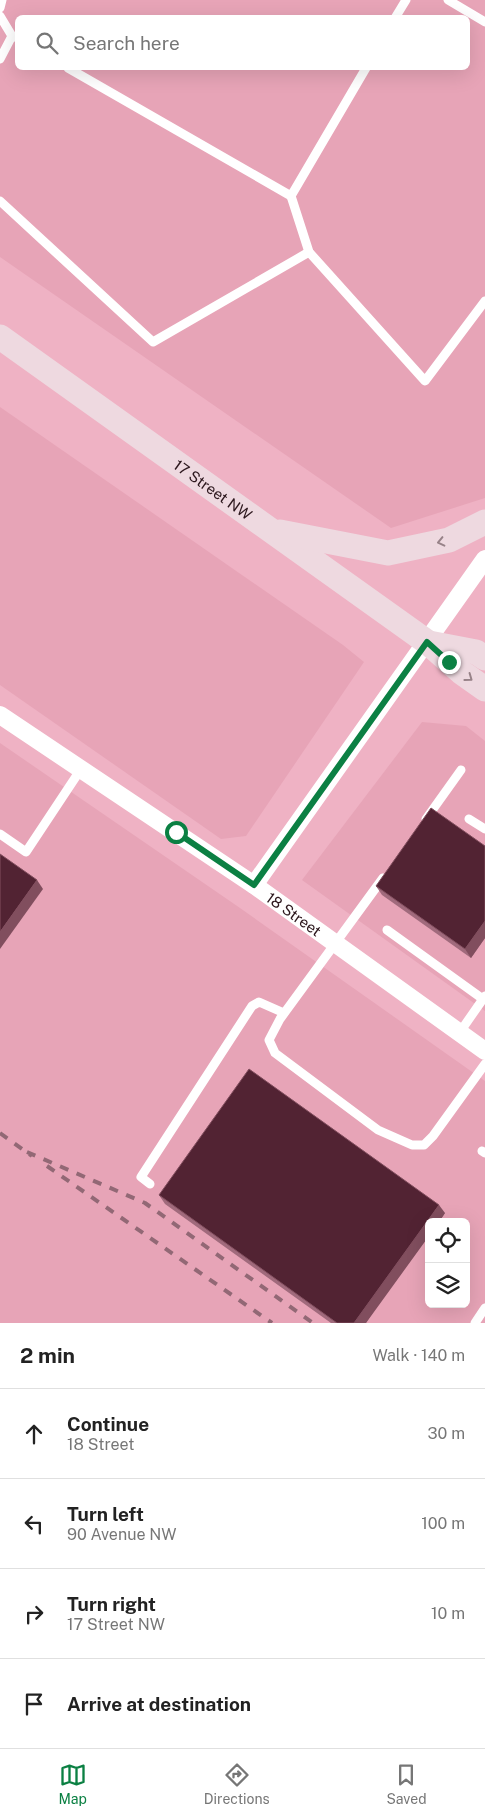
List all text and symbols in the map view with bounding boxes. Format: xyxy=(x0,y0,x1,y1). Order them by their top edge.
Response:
search box xyxy=(15,15,470,70)
icon: search xyxy=(33,29,61,57)
text: Search here xyxy=(73,32,180,54)
street label: 17 Street NW xyxy=(171,456,256,523)
one-way arrow xyxy=(436,536,445,547)
route end xyxy=(438,651,461,674)
one-way arrow xyxy=(463,672,472,680)
route start xyxy=(165,821,188,844)
street label: 18 Street xyxy=(263,888,325,939)
map controls xyxy=(425,1218,470,1308)
button: locate xyxy=(425,1218,470,1263)
button: layers xyxy=(425,1263,470,1308)
text: 2 min xyxy=(20,1343,75,1368)
text: Walk · 140 m xyxy=(372,1346,465,1365)
text: Continue xyxy=(67,1413,149,1435)
icon: ahead xyxy=(20,1420,48,1448)
text: 30 m xyxy=(428,1424,465,1443)
text: 18 Street xyxy=(67,1435,135,1454)
text: Turn left xyxy=(67,1503,144,1525)
icon: left xyxy=(20,1510,48,1538)
text: 100 m xyxy=(421,1514,465,1533)
text: 90 Avenue NW xyxy=(67,1525,177,1544)
text: Turn right xyxy=(67,1593,156,1615)
icon: right xyxy=(20,1600,48,1628)
text: 10 m xyxy=(431,1604,465,1623)
text: 17 Street NW xyxy=(67,1615,165,1634)
icon: arrive xyxy=(20,1690,48,1718)
text: Arrive at destination xyxy=(67,1693,251,1715)
tab: Map xyxy=(58,1761,87,1807)
tab: Directions xyxy=(204,1761,270,1807)
tab: Saved xyxy=(386,1761,427,1807)

